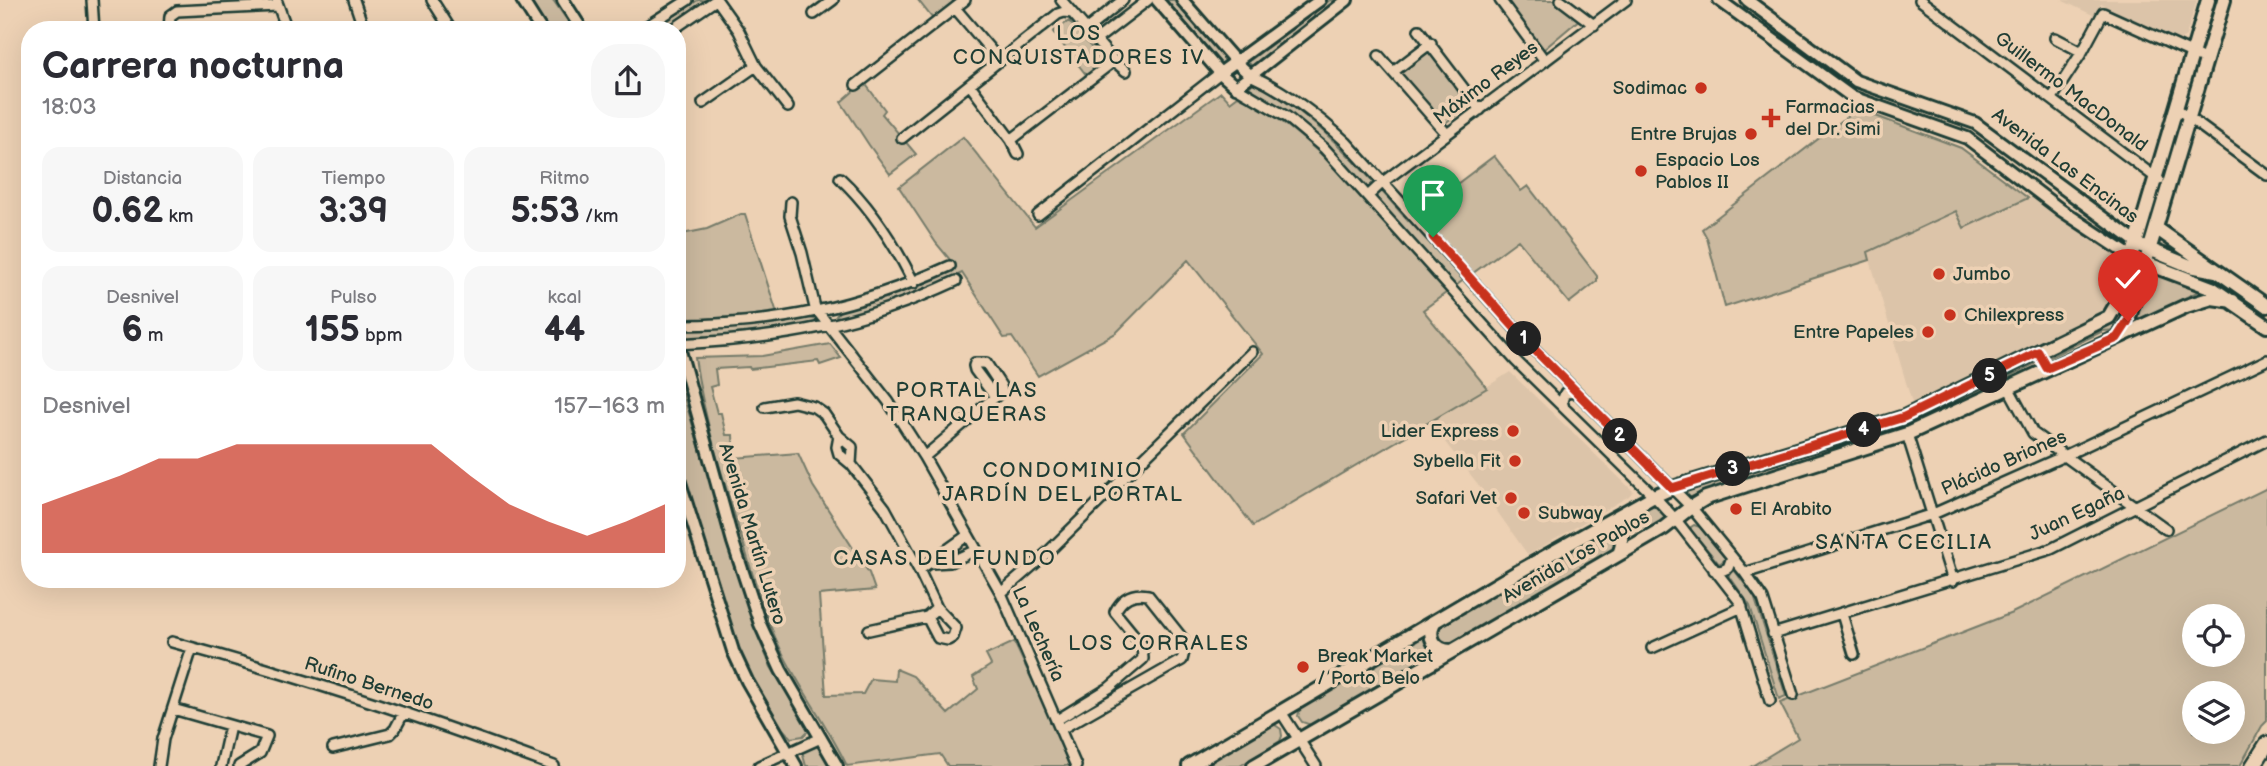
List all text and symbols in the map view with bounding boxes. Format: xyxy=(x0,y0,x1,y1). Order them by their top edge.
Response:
district label: LOS CONQUISTADORES IV xyxy=(953,21,1205,70)
street label: Guillermo MacDonald xyxy=(1990,27,2152,157)
street label: Máximo Reyes xyxy=(1429,36,1543,130)
text: Carrera nocturna xyxy=(42,44,344,89)
button: share xyxy=(591,44,665,118)
place label: Sodimac xyxy=(1613,77,1687,100)
marker: Sodimac xyxy=(1693,80,1709,96)
text: 18:03 xyxy=(42,93,97,121)
place label: Farmacias del Dr. Simi xyxy=(1785,96,1881,141)
street label: Avenida Las Encinas xyxy=(1987,103,2143,229)
marker: Farmacias del Dr. Simi xyxy=(1763,110,1779,126)
place label: Entre Brujas xyxy=(1630,123,1737,146)
marker: Entre Brujas xyxy=(1743,126,1759,142)
place label: Espacio Los Pablos II xyxy=(1655,149,1760,194)
marker: Espacio Los Pablos II xyxy=(1633,163,1649,179)
pin xyxy=(1403,165,1463,237)
text: Distancia xyxy=(103,167,182,190)
text: Tiempo xyxy=(322,167,385,190)
text: Ritmo xyxy=(539,167,590,190)
icon: arrive xyxy=(1414,176,1452,214)
text: 0.62 xyxy=(92,190,163,233)
text: 3:39 xyxy=(319,190,388,233)
text: 5:53 xyxy=(511,190,580,233)
text: km xyxy=(163,205,193,228)
text: /km xyxy=(580,205,618,228)
pin xyxy=(2098,249,2158,321)
icon: check xyxy=(2109,260,2147,298)
place label: Jumbo xyxy=(1953,263,2011,286)
marker: Jumbo xyxy=(1931,266,1947,282)
text: Desnivel xyxy=(106,286,179,309)
text: Pulso xyxy=(330,286,377,309)
text: kcal xyxy=(547,286,582,309)
place label: Chilexpress xyxy=(1964,304,2064,327)
marker: Chilexpress xyxy=(1942,307,1958,323)
text: 6 xyxy=(121,309,143,352)
text: 155 xyxy=(305,309,360,352)
text: 44 xyxy=(544,309,585,352)
place label: Entre Papeles xyxy=(1793,321,1914,344)
pin: 1 xyxy=(1506,322,1542,356)
text: m xyxy=(143,324,164,347)
text: bpm xyxy=(360,324,402,347)
marker: Entre Papeles xyxy=(1920,324,1936,340)
text: 1 xyxy=(1520,327,1528,350)
pin: 5 xyxy=(1972,358,2008,394)
text: 5 xyxy=(1984,364,1995,387)
district label: PORTAL LAS TRANQUERAS xyxy=(886,378,1048,427)
text: Desnivel xyxy=(42,392,131,420)
text: 157–163 m xyxy=(554,392,665,420)
pin: 4 xyxy=(1846,412,1882,448)
pin: 2 xyxy=(1602,418,1638,453)
text: 4 xyxy=(1858,418,1869,441)
place label: Lider Express xyxy=(1380,420,1499,443)
marker: Lider Express xyxy=(1505,423,1521,439)
text: 2 xyxy=(1614,424,1625,447)
street label: Plácido Briones xyxy=(1938,425,2070,501)
street label: Avenida Martín Lutero xyxy=(713,440,791,628)
place label: Sybella Fit xyxy=(1413,450,1501,473)
pin: 3 xyxy=(1716,452,1750,486)
marker: Sybella Fit xyxy=(1507,453,1523,469)
text: 3 xyxy=(1727,457,1738,480)
district label: CONDOMINIO JARDÍN DEL PORTAL xyxy=(942,458,1184,507)
street label: Juan Egaña xyxy=(2026,482,2128,546)
place label: Safari Vet xyxy=(1416,487,1497,510)
marker: Safari Vet xyxy=(1503,490,1519,506)
place label: El Arabito xyxy=(1750,498,1832,521)
marker: El Arabito xyxy=(1728,501,1744,517)
place label: Subway xyxy=(1538,502,1603,525)
marker: Subway xyxy=(1516,505,1532,521)
street label: Avenida Los Pablos xyxy=(1498,506,1654,608)
district label: SANTA CECILIA xyxy=(1815,530,1993,555)
district label: CASAS DEL FUNDO xyxy=(833,546,1057,571)
street label: La Lechería xyxy=(1007,583,1069,685)
map controls xyxy=(2182,604,2245,744)
button: locate xyxy=(2182,604,2245,667)
district label: LOS CORRALES xyxy=(1068,631,1250,656)
place label: Break Market / Porto Belo xyxy=(1317,645,1433,690)
street label: Rufino Bernedo xyxy=(301,652,437,716)
marker: Break Market / Porto Belo xyxy=(1295,659,1311,675)
button: layers xyxy=(2182,681,2245,744)

